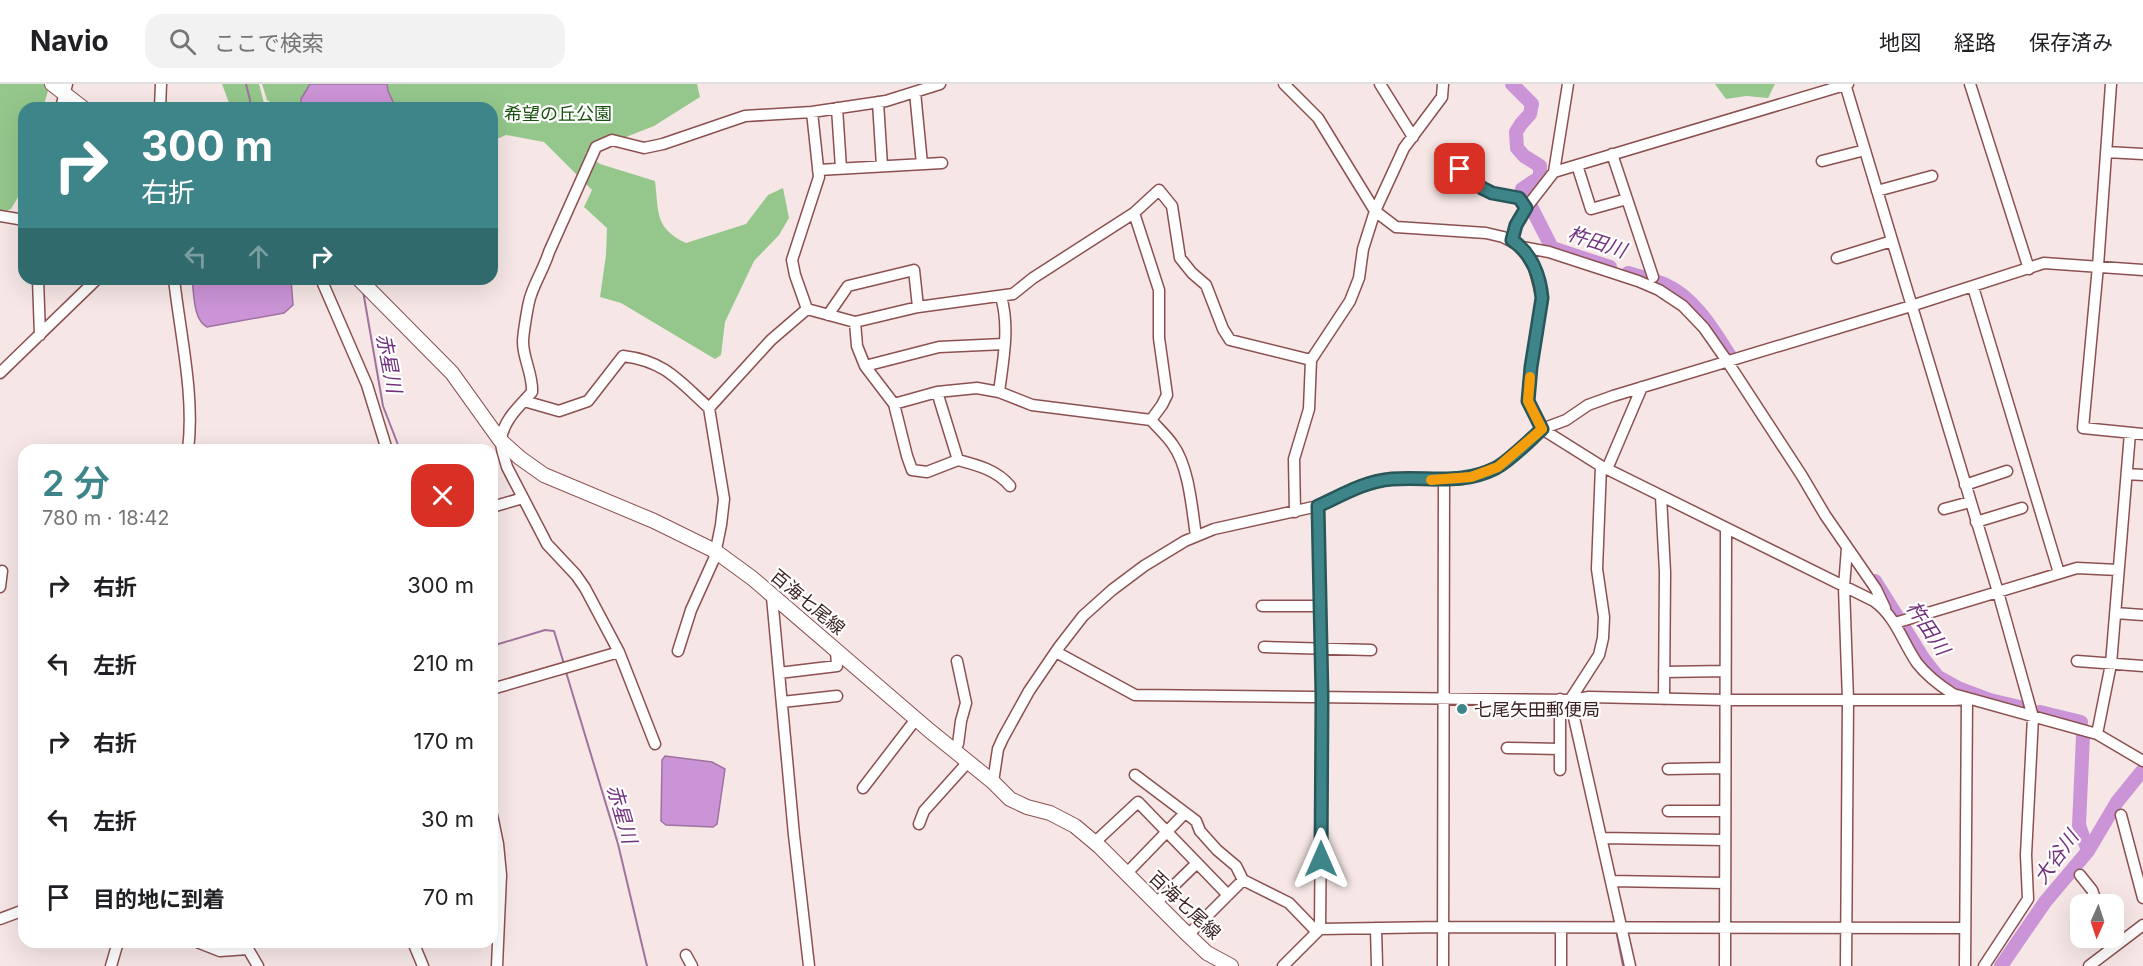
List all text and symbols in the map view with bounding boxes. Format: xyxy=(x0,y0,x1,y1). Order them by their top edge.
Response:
search box xyxy=(145,14,565,68)
text: Navio xyxy=(30,24,109,58)
icon: search xyxy=(166,25,199,58)
text: ここで検索 xyxy=(214,30,324,56)
text: 地図 xyxy=(1879,30,1921,55)
text: 経路 xyxy=(1954,30,1996,55)
text: 保存済み xyxy=(2029,30,2113,55)
park label: 希望の丘公園 xyxy=(504,103,612,124)
text: 300 m xyxy=(141,120,273,171)
icon: right xyxy=(42,126,120,204)
pin xyxy=(1434,143,1485,194)
icon: arrive xyxy=(1443,152,1476,185)
text: 右折 xyxy=(141,176,195,209)
water label: 杵田川 xyxy=(1565,221,1631,263)
icon: left xyxy=(179,240,212,273)
icon: ahead xyxy=(242,240,275,273)
icon: right xyxy=(305,240,338,273)
water label: 赤星川 xyxy=(371,331,407,397)
text: 2 分 xyxy=(42,461,110,505)
button: close xyxy=(411,464,474,527)
text: 780 m · 18:42 xyxy=(42,506,170,530)
street label: 百海七尾線 xyxy=(767,565,849,639)
icon: right xyxy=(42,569,75,602)
text: 300 m xyxy=(407,572,474,598)
text: 右折 xyxy=(93,574,137,600)
water label: 杵田川 xyxy=(1901,596,1956,661)
icon: left xyxy=(42,647,75,680)
text: 210 m xyxy=(412,650,474,676)
text: 左折 xyxy=(93,652,137,678)
place label: 七尾矢田郵便局 xyxy=(1474,699,1600,720)
marker: 七尾矢田郵便局 xyxy=(1455,702,1469,716)
icon: right xyxy=(42,725,75,758)
text: 170 m xyxy=(414,728,474,754)
text: 右折 xyxy=(93,730,137,756)
water label: 赤星川 xyxy=(602,782,642,848)
icon: left xyxy=(42,803,75,836)
text: 30 m xyxy=(421,806,474,832)
text: 左折 xyxy=(93,808,137,834)
water label: 大谷川 xyxy=(2029,824,2085,888)
position arrow xyxy=(1289,827,1353,891)
street label: 百海七尾線 xyxy=(1145,867,1225,943)
icon: arrive xyxy=(42,881,75,914)
text: 70 m xyxy=(423,884,474,910)
text: 目的地に到着 xyxy=(93,886,225,912)
north arrow xyxy=(2070,894,2124,948)
map controls xyxy=(2070,894,2124,948)

